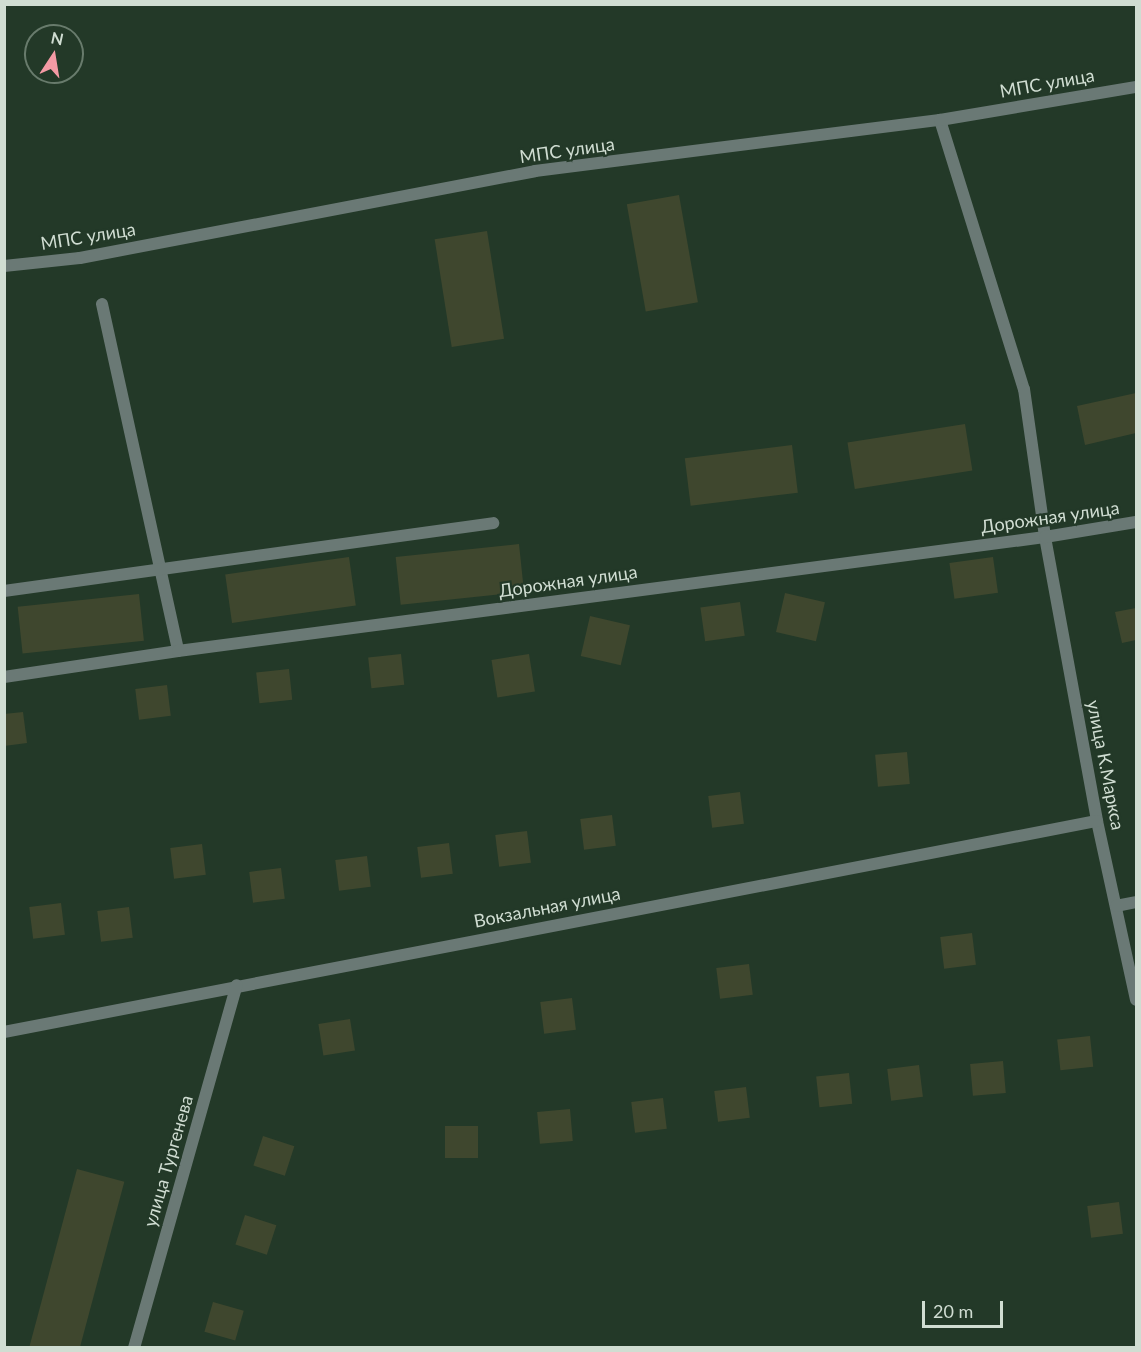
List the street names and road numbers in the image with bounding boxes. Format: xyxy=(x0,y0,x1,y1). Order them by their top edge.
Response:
street label: МПС улица xyxy=(998,64,1096,102)
street label: МПС улица xyxy=(518,133,616,167)
street label: МПС улица xyxy=(39,218,137,254)
street label: Дорожная улица xyxy=(979,497,1121,537)
street label: Дорожная улица xyxy=(497,561,639,601)
street label: улица К.Маркса xyxy=(1083,698,1129,832)
street label: Вокзальная улица xyxy=(472,882,622,932)
street label: улица Тургенева xyxy=(139,1093,197,1229)

